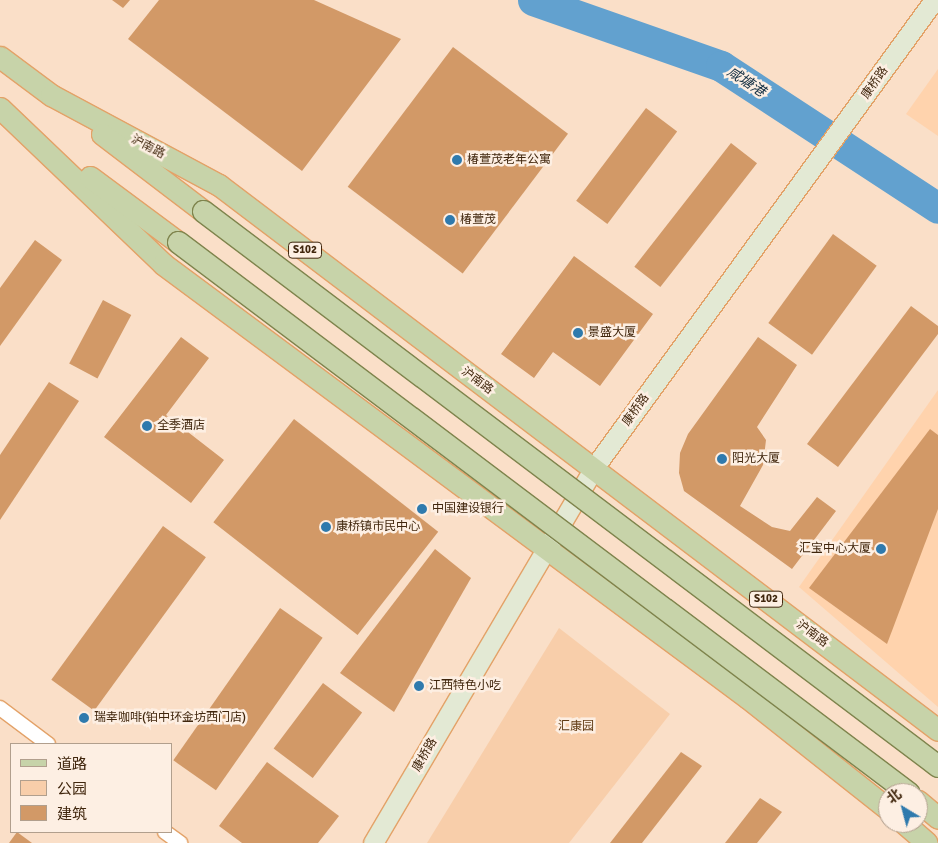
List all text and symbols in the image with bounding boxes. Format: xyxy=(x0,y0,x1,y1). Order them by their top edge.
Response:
water label: 咸塘港 xyxy=(724,64,768,100)
street label: 康桥路 xyxy=(859,64,891,102)
street label: 沪南路 xyxy=(129,132,167,162)
place label: 椿萱茂老年公寓 xyxy=(467,153,551,167)
marker: 椿萱茂老年公寓 xyxy=(451,154,463,166)
place label: 椿萱茂 xyxy=(460,213,496,227)
marker: 椿萱茂 xyxy=(444,214,456,226)
road number: S102 xyxy=(288,242,322,258)
place label: 景盛大厦 xyxy=(588,326,636,340)
marker: 景盛大厦 xyxy=(572,327,584,339)
street label: 沪南路 xyxy=(458,364,496,398)
street label: 康桥路 xyxy=(620,391,652,429)
place label: 全季酒店 xyxy=(157,419,205,433)
marker: 全季酒店 xyxy=(141,420,153,432)
place label: 阳光大厦 xyxy=(732,452,780,466)
marker: 阳光大厦 xyxy=(716,453,728,465)
place label: 中国建设银行 xyxy=(432,502,504,516)
marker: 中国建设银行 xyxy=(416,503,428,515)
place label: 康桥镇市民中心 xyxy=(336,520,420,534)
marker: 康桥镇市民中心 xyxy=(320,521,332,533)
place label: 汇宝中心大厦 xyxy=(799,542,871,556)
marker: 汇宝中心大厦 xyxy=(875,543,887,555)
road number: S102 xyxy=(748,590,784,608)
street label: 沪南路 xyxy=(793,617,831,651)
place label: 江西特色小吃 xyxy=(429,679,501,693)
marker: 江西特色小吃 xyxy=(413,680,425,692)
place label: 瑞幸咖啡(铂中环金坊西门店) xyxy=(94,711,246,725)
marker: 瑞幸咖啡(铂中环金坊西门店) xyxy=(78,712,90,724)
park label: 汇康园 xyxy=(558,720,594,734)
street label: 康桥路 xyxy=(410,736,440,774)
legend xyxy=(10,743,172,833)
text: 道路 xyxy=(57,755,87,773)
text: 公园 xyxy=(57,780,87,798)
north arrow xyxy=(878,783,928,833)
text: 北 xyxy=(884,785,905,807)
text: 建筑 xyxy=(57,805,87,823)

